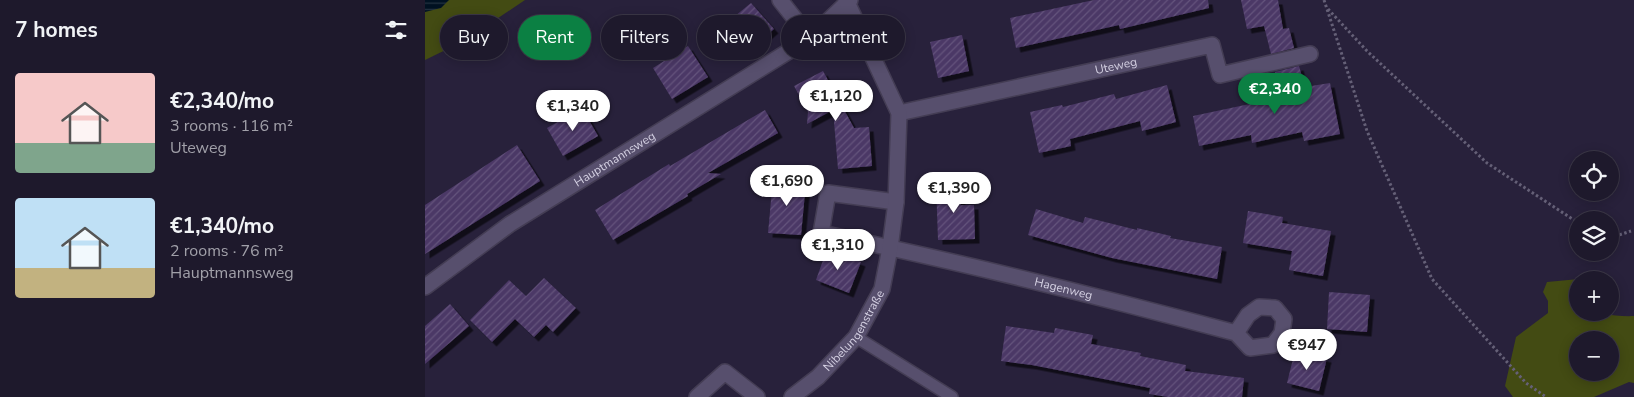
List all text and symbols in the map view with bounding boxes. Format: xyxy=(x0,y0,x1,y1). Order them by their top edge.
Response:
chip: Buy xyxy=(440,15,508,60)
chip: Rent xyxy=(518,15,591,60)
chip: Filters xyxy=(601,15,687,60)
chip: New xyxy=(697,15,771,60)
chip: Apartment xyxy=(781,15,905,60)
text: 7 homes xyxy=(15,16,98,44)
icon: filters xyxy=(382,16,410,44)
street label: Uteweg xyxy=(1093,54,1138,78)
pin: €2,340 xyxy=(1234,72,1316,115)
text: €2,340 xyxy=(1249,78,1301,100)
pin: €1,120 xyxy=(795,80,877,122)
text: €1,120 xyxy=(810,85,862,107)
text: €2,340/mo xyxy=(170,87,274,115)
pin: €1,340 xyxy=(532,90,614,132)
icon: home xyxy=(55,93,115,153)
text: €1,340 xyxy=(547,95,599,117)
text: 3 rooms · 116 m² xyxy=(170,115,293,137)
street label: Hauptmannsweg xyxy=(571,128,658,190)
text: Uteweg xyxy=(170,137,227,159)
map controls xyxy=(1569,151,1619,381)
button: locate xyxy=(1569,151,1619,201)
pin: €1,690 xyxy=(746,164,828,207)
text: €1,690 xyxy=(761,170,813,192)
pin: €1,390 xyxy=(913,172,995,214)
text: €1,390 xyxy=(928,177,980,199)
button: layers xyxy=(1569,211,1619,261)
text: €1,340/mo xyxy=(170,212,274,240)
icon: home xyxy=(55,218,115,278)
pin: €1,310 xyxy=(797,228,879,271)
text: €1,310 xyxy=(812,234,864,256)
text: 2 rooms · 76 m² xyxy=(170,240,283,262)
text: Hauptmannsweg xyxy=(170,262,294,284)
button: + xyxy=(1569,271,1619,321)
street label: Hagenweg xyxy=(1033,274,1094,303)
street label: Nibelungenstraße xyxy=(820,287,888,375)
pin: €947 xyxy=(1277,328,1337,371)
button: − xyxy=(1569,331,1619,381)
text: €947 xyxy=(1288,334,1326,356)

